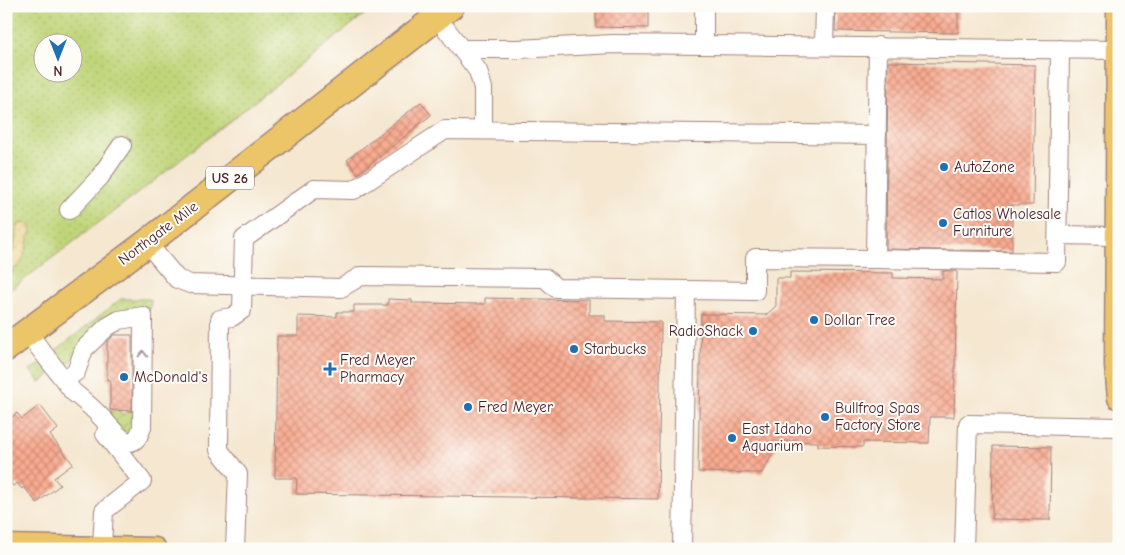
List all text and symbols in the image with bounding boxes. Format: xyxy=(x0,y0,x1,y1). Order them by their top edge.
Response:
north arrow xyxy=(32,32,82,82)
text: N xyxy=(53,62,63,79)
place label: AutoZone xyxy=(954,158,1015,176)
marker: AutoZone xyxy=(938,161,950,173)
road number: US 26 xyxy=(206,167,254,190)
street label: Northgate Mile xyxy=(115,197,202,269)
place label: Catlos Wholesale Furniture xyxy=(953,205,1062,240)
marker: Catlos Wholesale Furniture xyxy=(937,217,949,229)
place label: Dollar Tree xyxy=(824,311,896,329)
marker: Dollar Tree xyxy=(808,314,820,326)
place label: RadioShack xyxy=(669,322,744,340)
marker: RadioShack xyxy=(747,325,759,337)
place label: Starbucks xyxy=(584,340,646,358)
marker: Starbucks xyxy=(568,343,580,355)
one-way arrow xyxy=(138,350,148,358)
place label: Fred Meyer Pharmacy xyxy=(340,351,415,386)
marker: Fred Meyer Pharmacy xyxy=(324,363,336,375)
place label: McDonald's xyxy=(134,368,208,386)
marker: McDonald's xyxy=(118,371,130,383)
place label: Fred Meyer xyxy=(478,398,553,416)
place label: Bullfrog Spas Factory Store xyxy=(835,399,921,434)
marker: Fred Meyer xyxy=(462,401,474,413)
marker: Bullfrog Spas Factory Store xyxy=(819,411,831,423)
place label: East Idaho Aquarium xyxy=(742,420,812,455)
marker: East Idaho Aquarium xyxy=(726,432,738,444)

